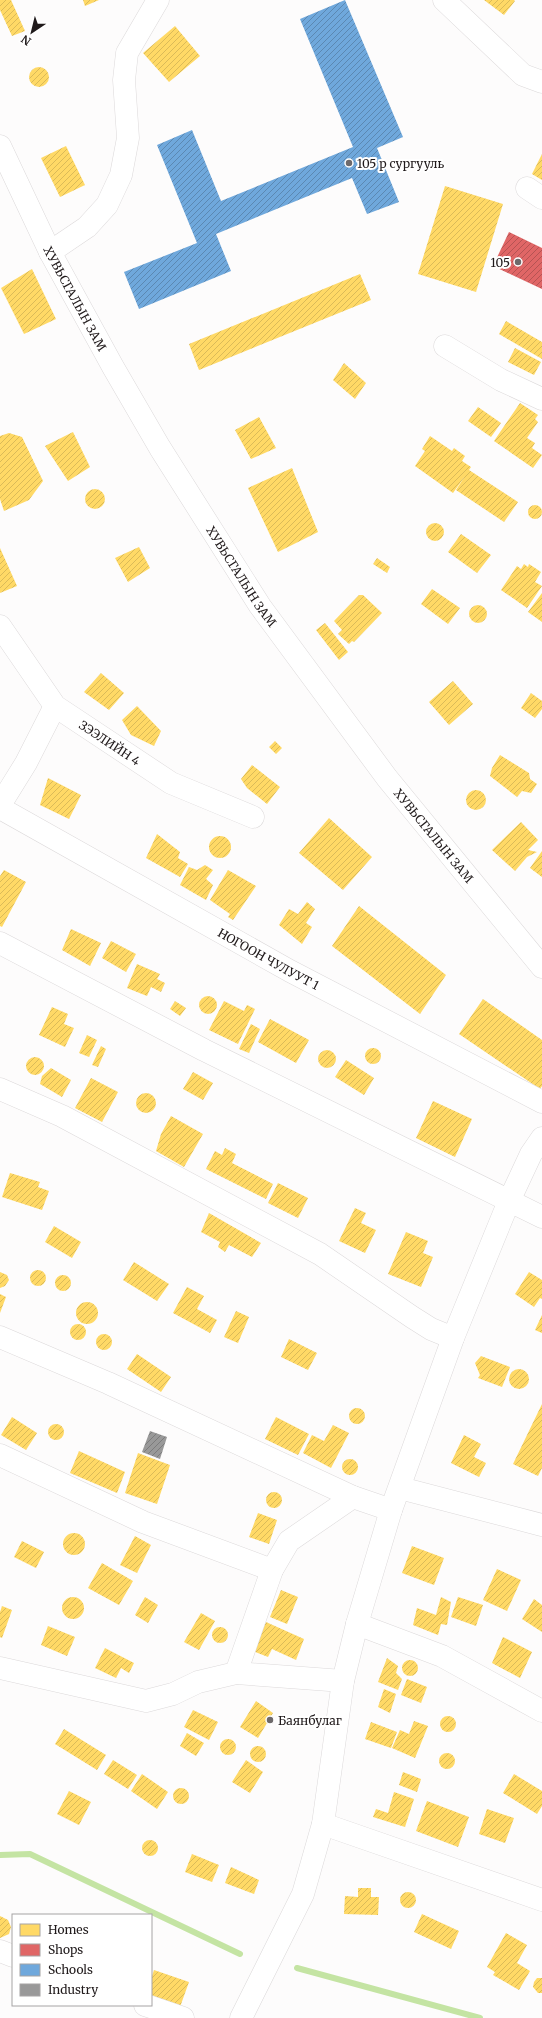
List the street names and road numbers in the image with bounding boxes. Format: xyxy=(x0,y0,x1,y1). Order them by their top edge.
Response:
street label: ХУВЬСГАЛЫН ЗАМ xyxy=(41,244,110,353)
street label: ХУВЬСГАЛЫН ЗАМ xyxy=(204,523,280,630)
street label: ЗЭЭЛИЙН 4 xyxy=(77,717,144,768)
street label: ХУВЬСГАЛЫН ЗАМ xyxy=(391,785,477,886)
street label: НОГООН ЧУЛУУТ 1 xyxy=(215,925,322,993)

